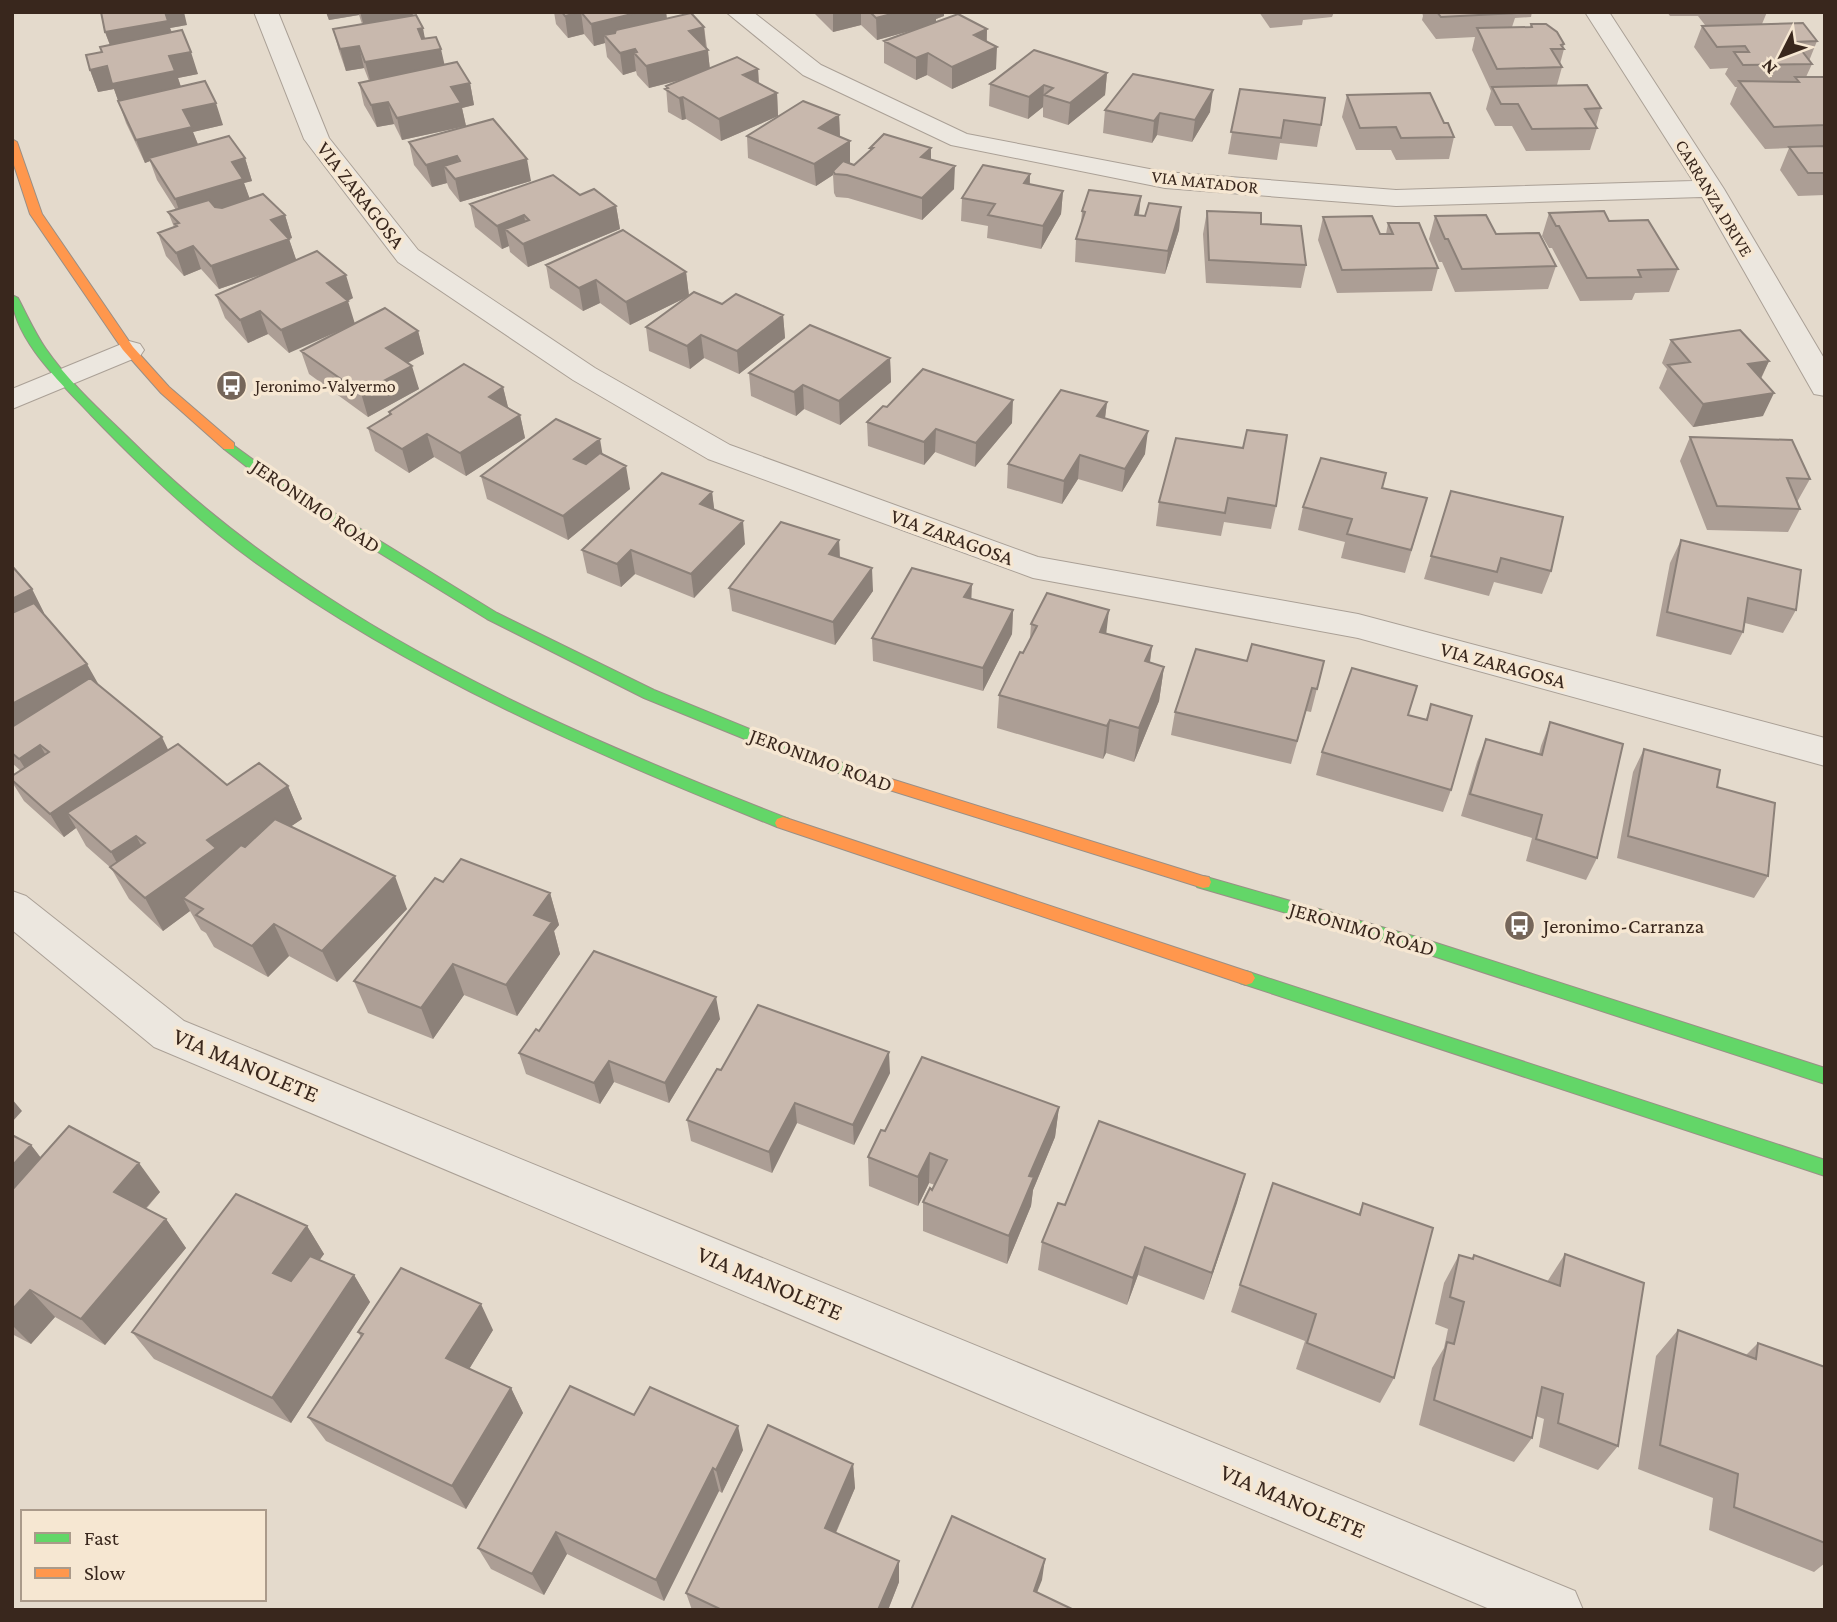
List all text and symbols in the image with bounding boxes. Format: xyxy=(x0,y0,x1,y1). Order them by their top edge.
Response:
north arrow xyxy=(1746,21,1816,91)
text: N xyxy=(1757,55,1781,79)
street label: CARRANZA DRIVE xyxy=(1671,136,1757,260)
street label: VIA ZARAGOSA xyxy=(312,137,410,253)
street label: VIA MATADOR xyxy=(1151,166,1260,198)
bus stop icon: Jeronimo-Valyermo xyxy=(215,369,249,403)
place label: Jeronimo-Valyermo xyxy=(253,376,396,396)
street label: JERONIMO ROAD xyxy=(245,453,385,558)
street label: VIA ZARAGOSA xyxy=(887,504,1017,570)
street label: VIA ZARAGOSA xyxy=(1438,637,1569,693)
street label: JERONIMO ROAD xyxy=(744,722,896,797)
street label: JERONIMO ROAD xyxy=(1285,896,1437,961)
bus stop icon: Jeronimo-Carranza xyxy=(1503,909,1537,943)
place label: Jeronimo-Carranza xyxy=(1541,914,1704,938)
street label: VIA MANOLETE xyxy=(169,1022,323,1107)
street label: VIA MANOLETE xyxy=(693,1240,847,1325)
street label: VIA MANOLETE xyxy=(1216,1458,1370,1543)
legend xyxy=(21,1510,266,1601)
text: Fast xyxy=(84,1526,120,1550)
text: Slow xyxy=(84,1561,126,1585)

